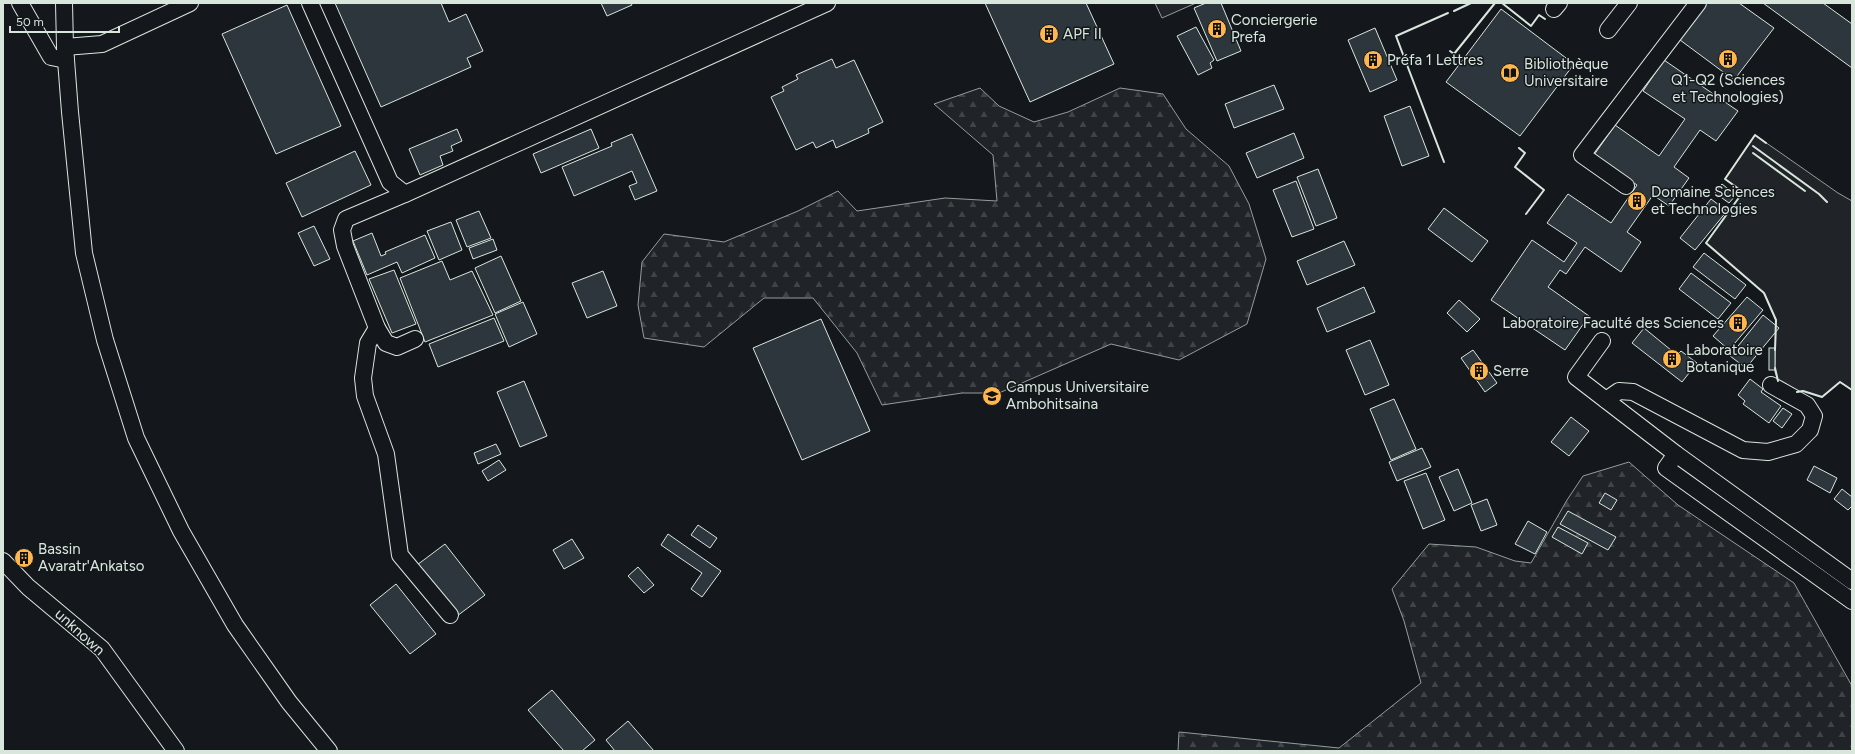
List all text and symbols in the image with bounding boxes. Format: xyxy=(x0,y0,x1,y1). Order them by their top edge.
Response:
scale bar xyxy=(10,8,119,34)
place label: Conciergerie Prefa xyxy=(1231,11,1317,46)
text: 50 m xyxy=(16,15,44,29)
building icon: Conciergerie Prefa xyxy=(1206,18,1228,40)
building icon: APF II xyxy=(1038,23,1060,45)
place label: APF II xyxy=(1063,25,1102,43)
building icon: Q1-Q2 (Sciences et Technologies) xyxy=(1717,48,1739,70)
building icon: Préfa 1 Lettres xyxy=(1362,49,1384,71)
place label: Préfa 1 Lettres xyxy=(1387,51,1483,69)
place label: Bibliothèque Universitaire xyxy=(1524,55,1608,90)
library icon: Bibliothèque Universitaire xyxy=(1499,62,1521,84)
place label: Q1-Q2 (Sciences et Technologies) xyxy=(1671,71,1785,106)
place label: Domaine Sciences et Technologies xyxy=(1651,183,1775,218)
building icon: Domaine Sciences et Technologies xyxy=(1626,190,1648,212)
building icon: Laboratoire Faculté des Sciences xyxy=(1727,312,1749,334)
place label: Laboratoire Faculté des Sciences xyxy=(1502,314,1724,332)
place label: Laboratoire Botanique xyxy=(1686,341,1763,376)
building icon: Laboratoire Botanique xyxy=(1661,348,1683,370)
building icon: Serre xyxy=(1468,360,1490,382)
place label: Serre xyxy=(1493,362,1529,380)
place label: Campus Universitaire Ambohitsaina xyxy=(1006,378,1149,413)
school or university icon: Campus Universitaire Ambohitsaina xyxy=(981,385,1003,407)
place label: Bassin Avaratr'Ankatso xyxy=(38,540,145,575)
building icon: Bassin Avaratr'Ankatso xyxy=(13,547,35,569)
street label: unknown xyxy=(51,605,109,659)

